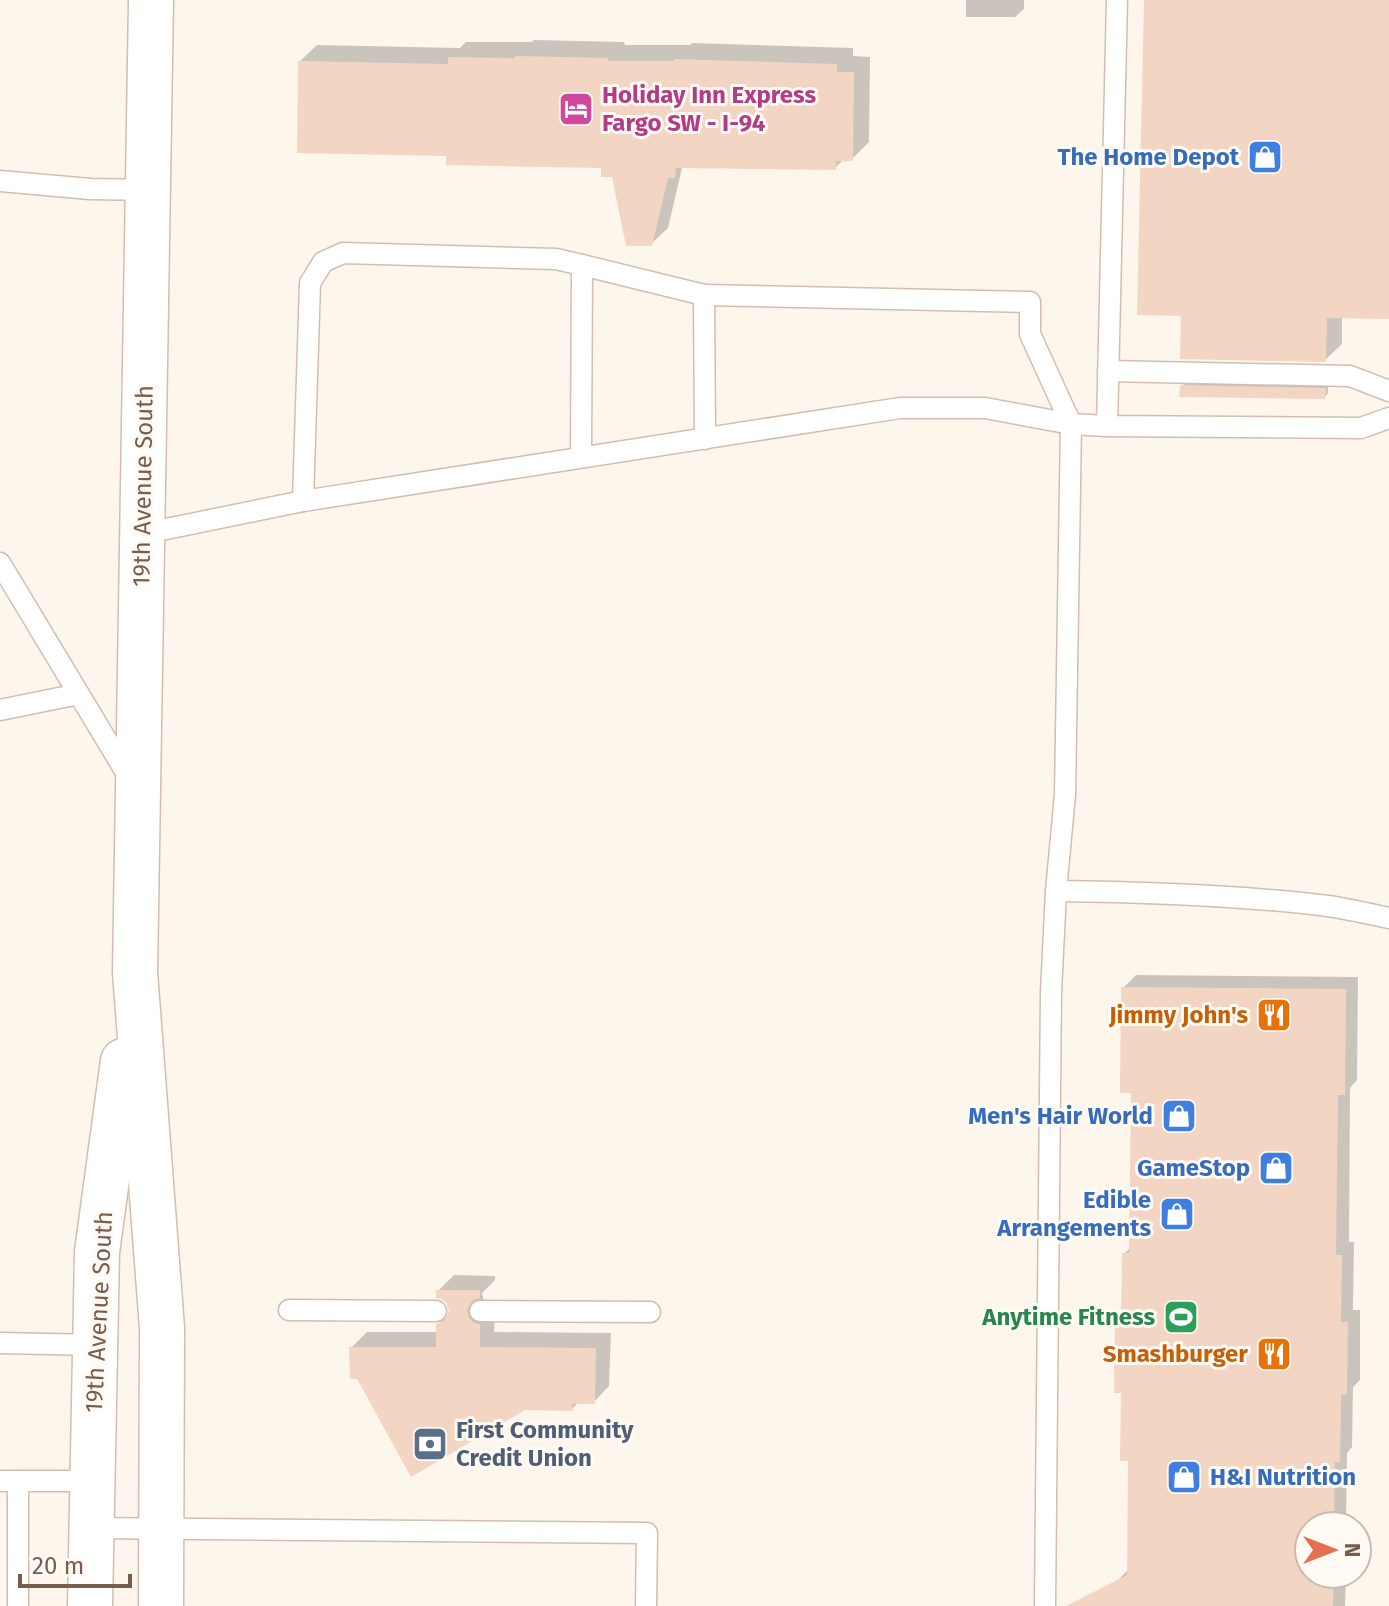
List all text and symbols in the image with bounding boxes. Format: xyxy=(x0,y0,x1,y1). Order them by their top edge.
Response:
place label: Holiday Inn Express Fargo SW - I-94 xyxy=(602,81,816,137)
hotel icon: Holiday Inn Express Fargo SW - I-94 xyxy=(557,90,595,128)
shop icon: The Home Depot xyxy=(1246,138,1284,176)
place label: The Home Depot xyxy=(1058,143,1240,171)
street label: 19th Avenue South xyxy=(127,385,159,587)
restaurant icon: Jimmy John's xyxy=(1255,996,1293,1034)
place label: Jimmy John's xyxy=(1108,1001,1248,1029)
shop icon: Men's Hair World xyxy=(1160,1097,1198,1135)
place label: Men's Hair World xyxy=(968,1102,1153,1130)
shop icon: GameStop xyxy=(1257,1149,1295,1187)
place label: GameStop xyxy=(1137,1154,1250,1182)
place label: Edible Arrangements xyxy=(996,1186,1151,1242)
shop icon: Edible Arrangements xyxy=(1158,1195,1196,1233)
street label: 19th Avenue South xyxy=(80,1210,118,1414)
sports icon: Anytime Fitness xyxy=(1162,1298,1200,1336)
place label: Anytime Fitness xyxy=(981,1303,1155,1331)
restaurant icon: Smashburger xyxy=(1255,1335,1293,1373)
place label: Smashburger xyxy=(1103,1340,1248,1368)
place label: First Community Credit Union xyxy=(456,1416,634,1472)
bank icon: First Community Credit Union xyxy=(411,1425,449,1463)
shop icon: H&I Nutrition xyxy=(1165,1458,1203,1496)
place label: H&I Nutrition xyxy=(1210,1463,1356,1491)
north arrow xyxy=(1293,1510,1373,1590)
scale bar xyxy=(20,1538,130,1588)
text: N xyxy=(1339,1543,1366,1557)
text: 20 m xyxy=(32,1552,84,1580)

